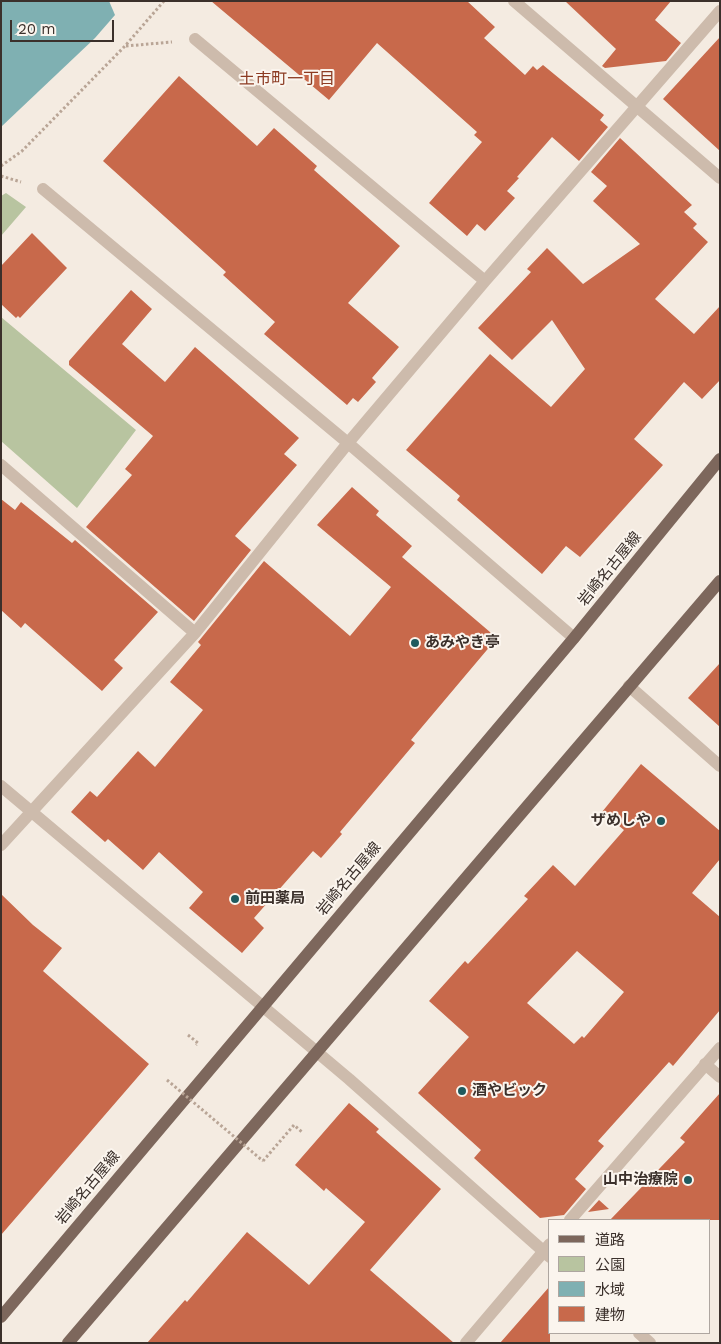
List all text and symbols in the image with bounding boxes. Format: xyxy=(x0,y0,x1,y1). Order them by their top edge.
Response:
scale bar xyxy=(12,10,116,42)
text: 20 m xyxy=(18,20,56,38)
district label: 土市町一丁目 xyxy=(239,69,335,89)
street label: 岩崎名古屋線 xyxy=(575,528,645,610)
place label: あみやき亭 xyxy=(425,634,500,652)
marker: あみやき亭 xyxy=(409,637,421,649)
place label: ザめしや xyxy=(591,812,651,830)
marker: ザめしや xyxy=(655,815,667,827)
street label: 岩崎名古屋線 xyxy=(313,839,385,919)
place label: 前田薬局 xyxy=(245,890,305,908)
marker: 前田薬局 xyxy=(229,893,241,905)
place label: 酒やビック xyxy=(472,1082,547,1100)
marker: 酒やビック xyxy=(456,1085,468,1097)
street label: 岩崎名古屋線 xyxy=(52,1148,124,1228)
place label: 山中治療院 xyxy=(603,1171,678,1189)
marker: 山中治療院 xyxy=(682,1174,694,1186)
legend xyxy=(548,1219,711,1334)
text: 道路 xyxy=(595,1231,625,1249)
text: 公園 xyxy=(595,1256,625,1274)
text: 水域 xyxy=(595,1281,625,1299)
text: 建物 xyxy=(595,1306,625,1324)

